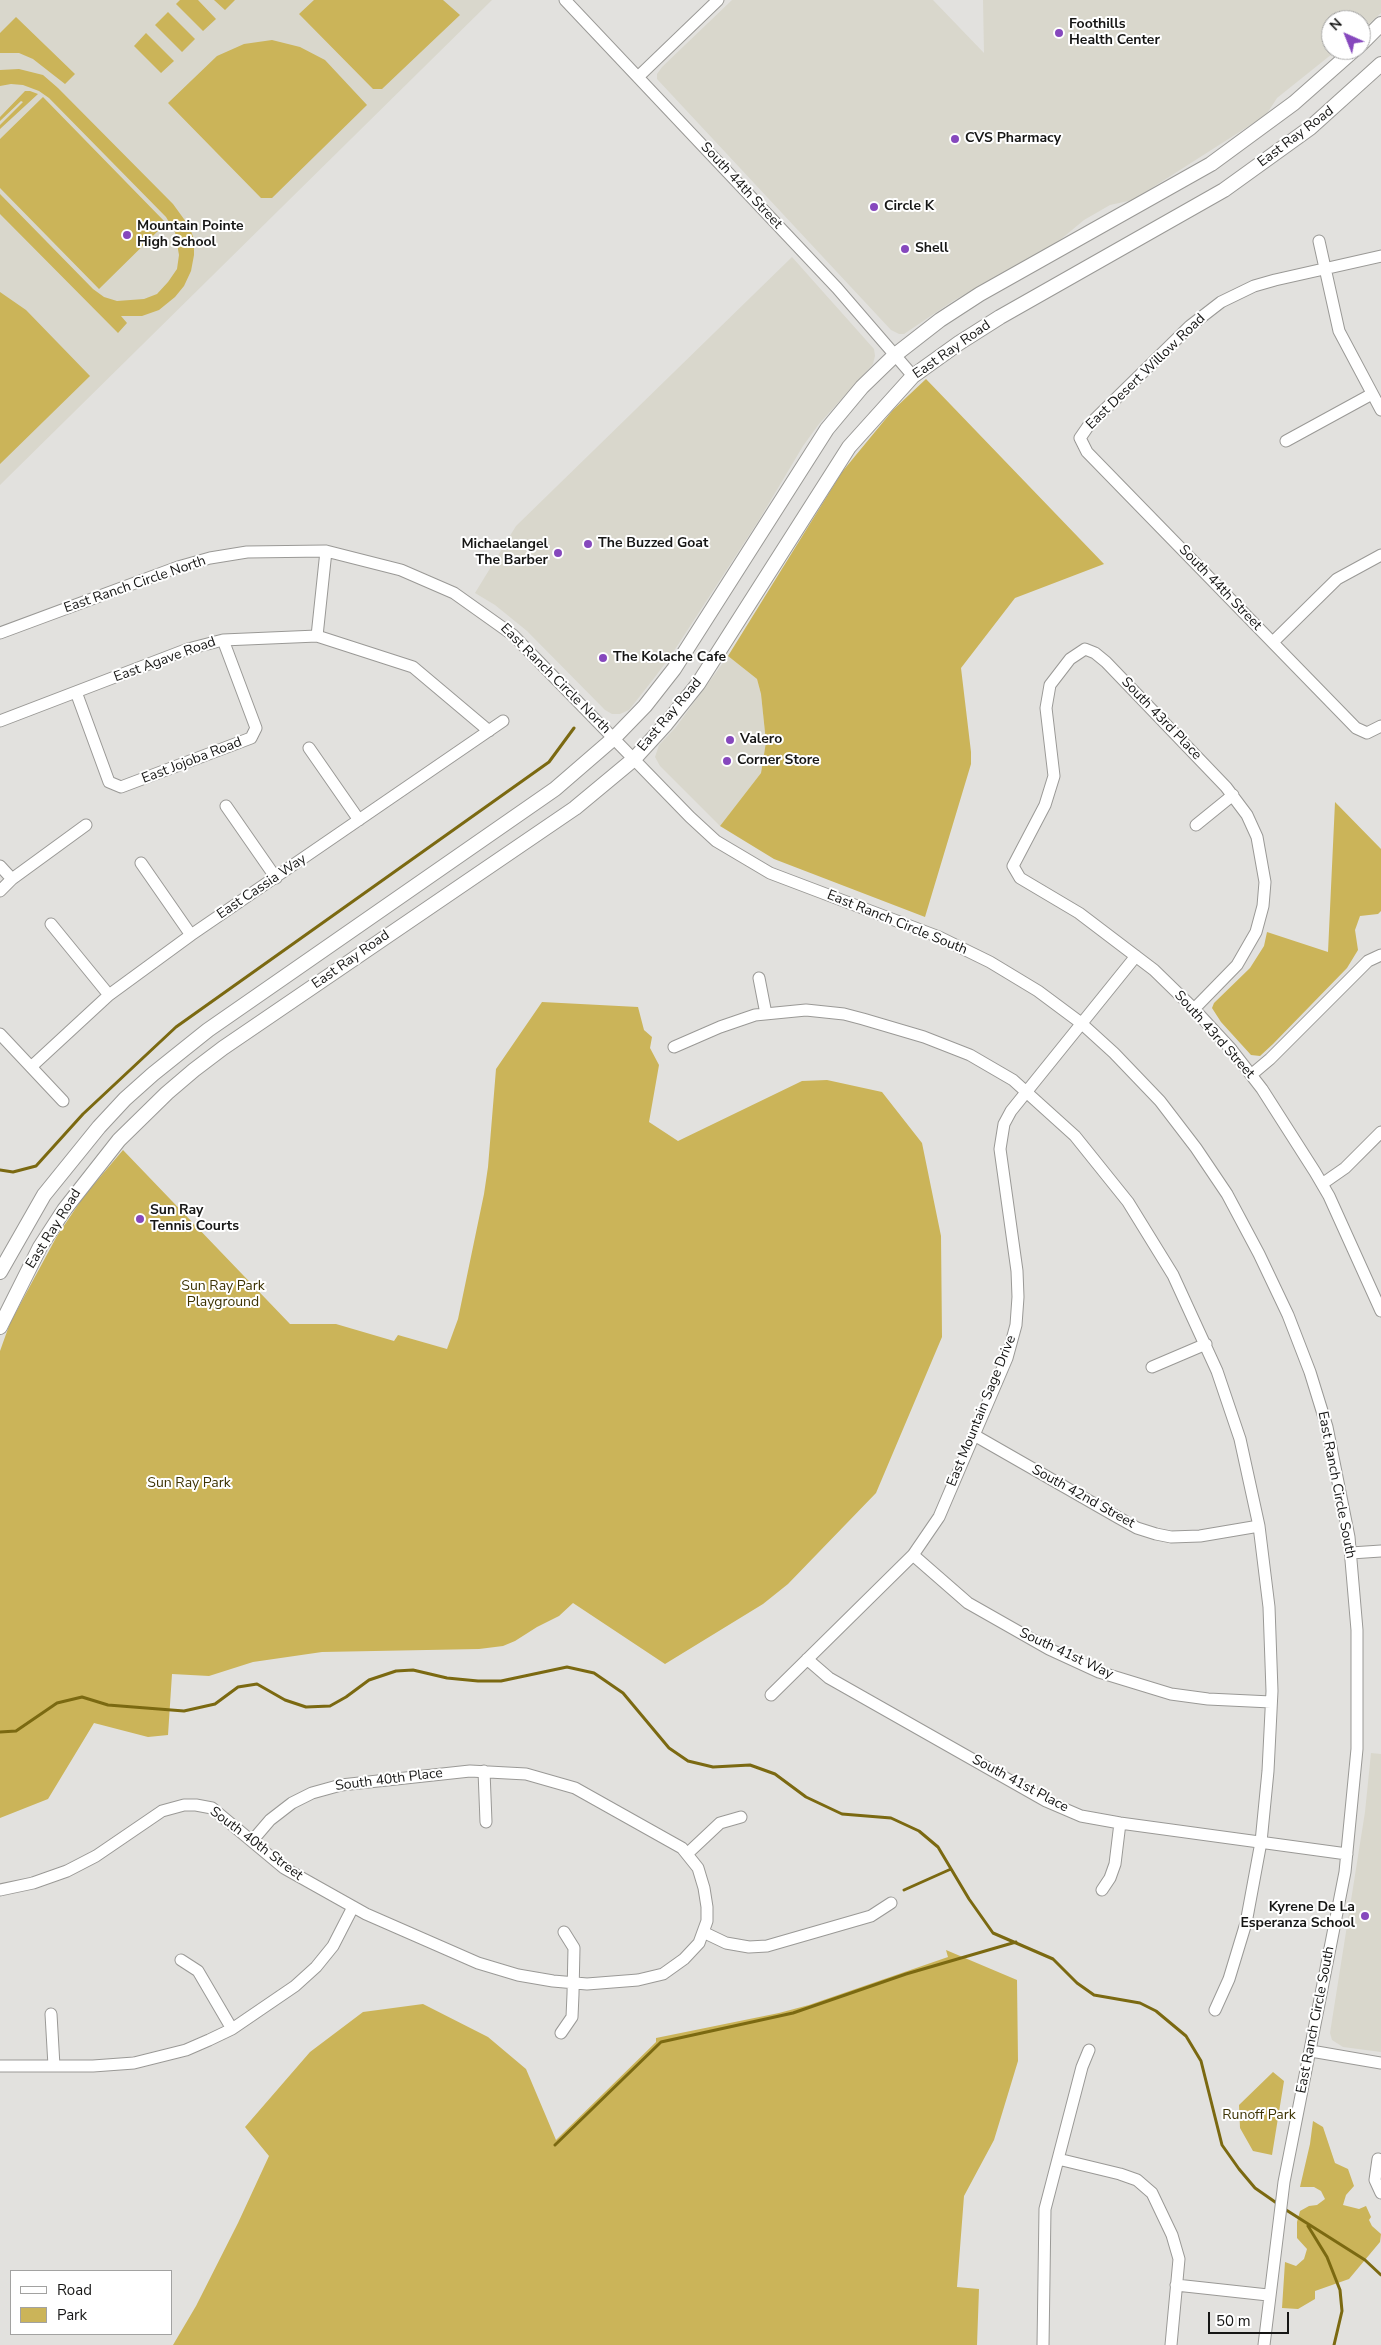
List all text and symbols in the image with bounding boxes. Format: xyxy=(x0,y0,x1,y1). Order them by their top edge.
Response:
north arrow xyxy=(1321,10,1371,60)
text: N xyxy=(1326,14,1346,35)
place label: Foothills Health Center xyxy=(1069,17,1160,49)
marker: Foothills Health Center xyxy=(1053,27,1065,39)
street label: East Ray Road xyxy=(1255,103,1337,171)
place label: CVS Pharmacy xyxy=(965,131,1061,147)
marker: CVS Pharmacy xyxy=(949,133,961,145)
street label: South 44th Street xyxy=(697,139,785,233)
place label: Circle K xyxy=(884,199,934,215)
marker: Circle K xyxy=(868,201,880,213)
place label: Mountain Pointe High School xyxy=(137,219,244,252)
marker: Mountain Pointe High School xyxy=(121,229,133,241)
place label: Shell xyxy=(915,241,949,257)
marker: Shell xyxy=(899,243,911,255)
street label: East Desert Willow Road xyxy=(1083,311,1209,433)
street label: East Ray Road xyxy=(910,317,994,383)
place label: The Buzzed Goat xyxy=(598,536,708,552)
place label: Michaelangel The Barber xyxy=(461,537,548,570)
marker: The Buzzed Goat xyxy=(582,538,594,550)
street label: South 44th Street xyxy=(1175,542,1265,634)
marker: Michaelangel The Barber xyxy=(552,547,564,559)
street label: East Ranch Circle North xyxy=(62,553,208,617)
street label: East Ranch Circle North xyxy=(496,620,614,738)
street label: East Agave Road xyxy=(112,634,218,686)
place label: The Kolache Cafe xyxy=(613,650,726,666)
marker: The Kolache Cafe xyxy=(597,652,609,664)
street label: South 43rd Place xyxy=(1117,674,1205,764)
street label: East Ray Road xyxy=(634,675,706,755)
place label: Valero xyxy=(740,732,782,748)
street label: East Jojoba Road xyxy=(140,734,244,788)
marker: Valero xyxy=(724,734,736,746)
place label: Corner Store xyxy=(737,753,820,769)
marker: Corner Store xyxy=(721,755,733,767)
street label: East Cassia Way xyxy=(214,851,310,923)
street label: East Ranch Circle South xyxy=(824,887,970,959)
street label: East Ray Road xyxy=(309,927,393,993)
street label: South 43rd Street xyxy=(1170,988,1258,1082)
street label: East Ray Road xyxy=(23,1186,85,1272)
place label: Sun Ray Tennis Courts xyxy=(150,1203,239,1236)
marker: Sun Ray Tennis Courts xyxy=(134,1213,146,1225)
park label: Sun Ray Park Playground xyxy=(181,1279,265,1311)
street label: East Mountain Sage Drive xyxy=(944,1333,1020,1489)
street label: East Ranch Circle South xyxy=(1313,1410,1359,1560)
street label: South 42nd Street xyxy=(1028,1462,1138,1532)
park label: Sun Ray Park xyxy=(147,1476,231,1492)
street label: South 41st Way xyxy=(1016,1625,1116,1683)
street label: South 41st Place xyxy=(969,1751,1071,1817)
street label: South 40th Place xyxy=(334,1765,444,1795)
street label: South 40th Street xyxy=(206,1804,306,1884)
place label: Kyrene De La Esperanza School xyxy=(1240,1900,1355,1932)
marker: Kyrene De La Esperanza School xyxy=(1359,1910,1371,1922)
street label: East Ranch Circle South xyxy=(1293,1945,1339,2095)
park label: Runoff Park xyxy=(1222,2108,1296,2124)
legend xyxy=(10,2270,172,2335)
text: Road xyxy=(57,2280,92,2300)
scale bar xyxy=(1211,2302,1292,2334)
text: Park xyxy=(57,2305,87,2325)
text: 50 m xyxy=(1216,2311,1251,2331)

